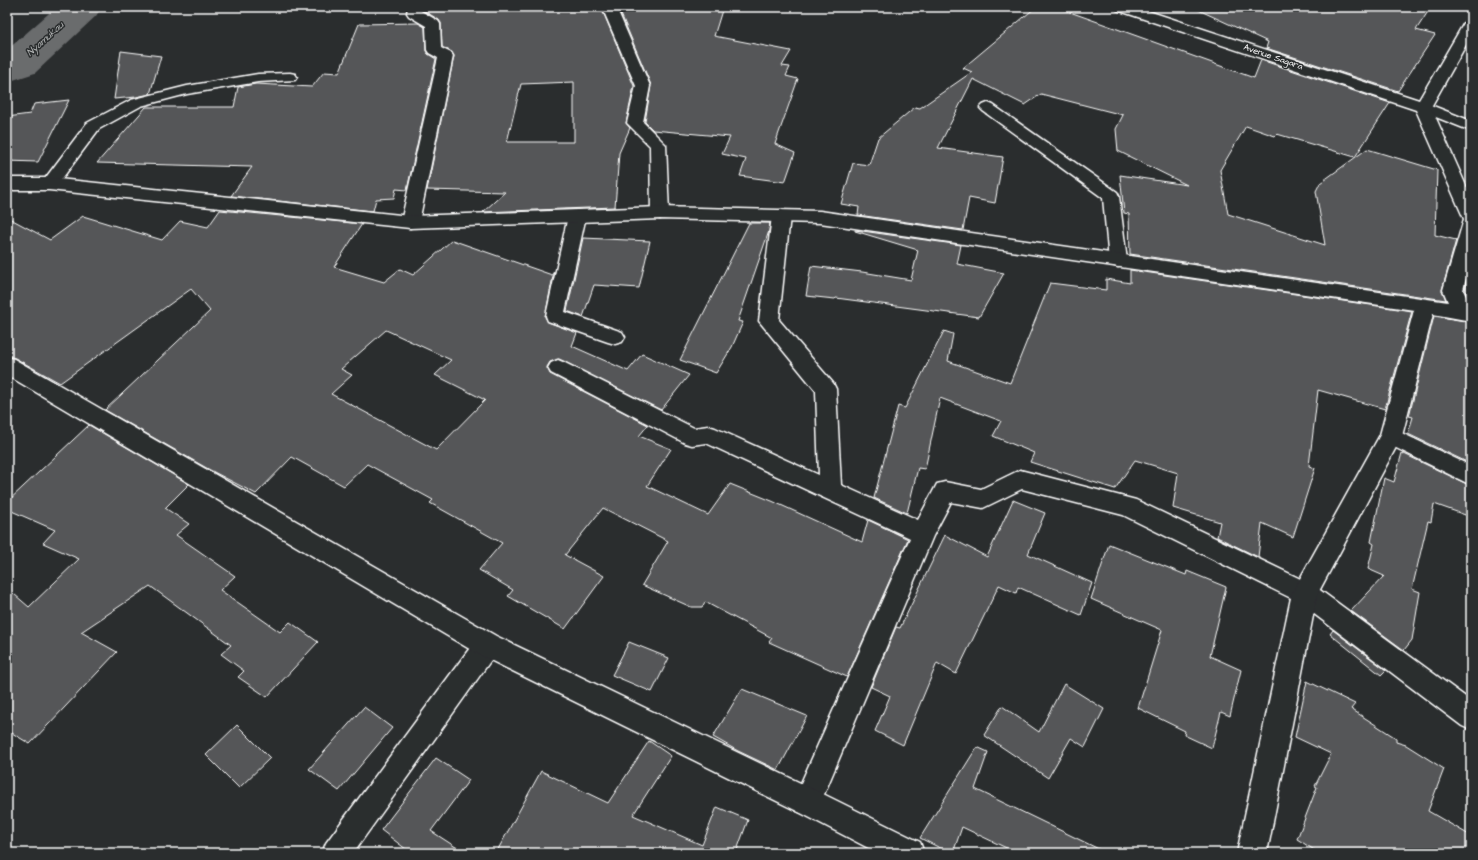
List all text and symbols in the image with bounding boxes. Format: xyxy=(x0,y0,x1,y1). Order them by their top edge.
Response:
water label: Nyamukau xyxy=(23,18,68,60)
street label: Avenue Sagara xyxy=(1242,41,1305,73)

